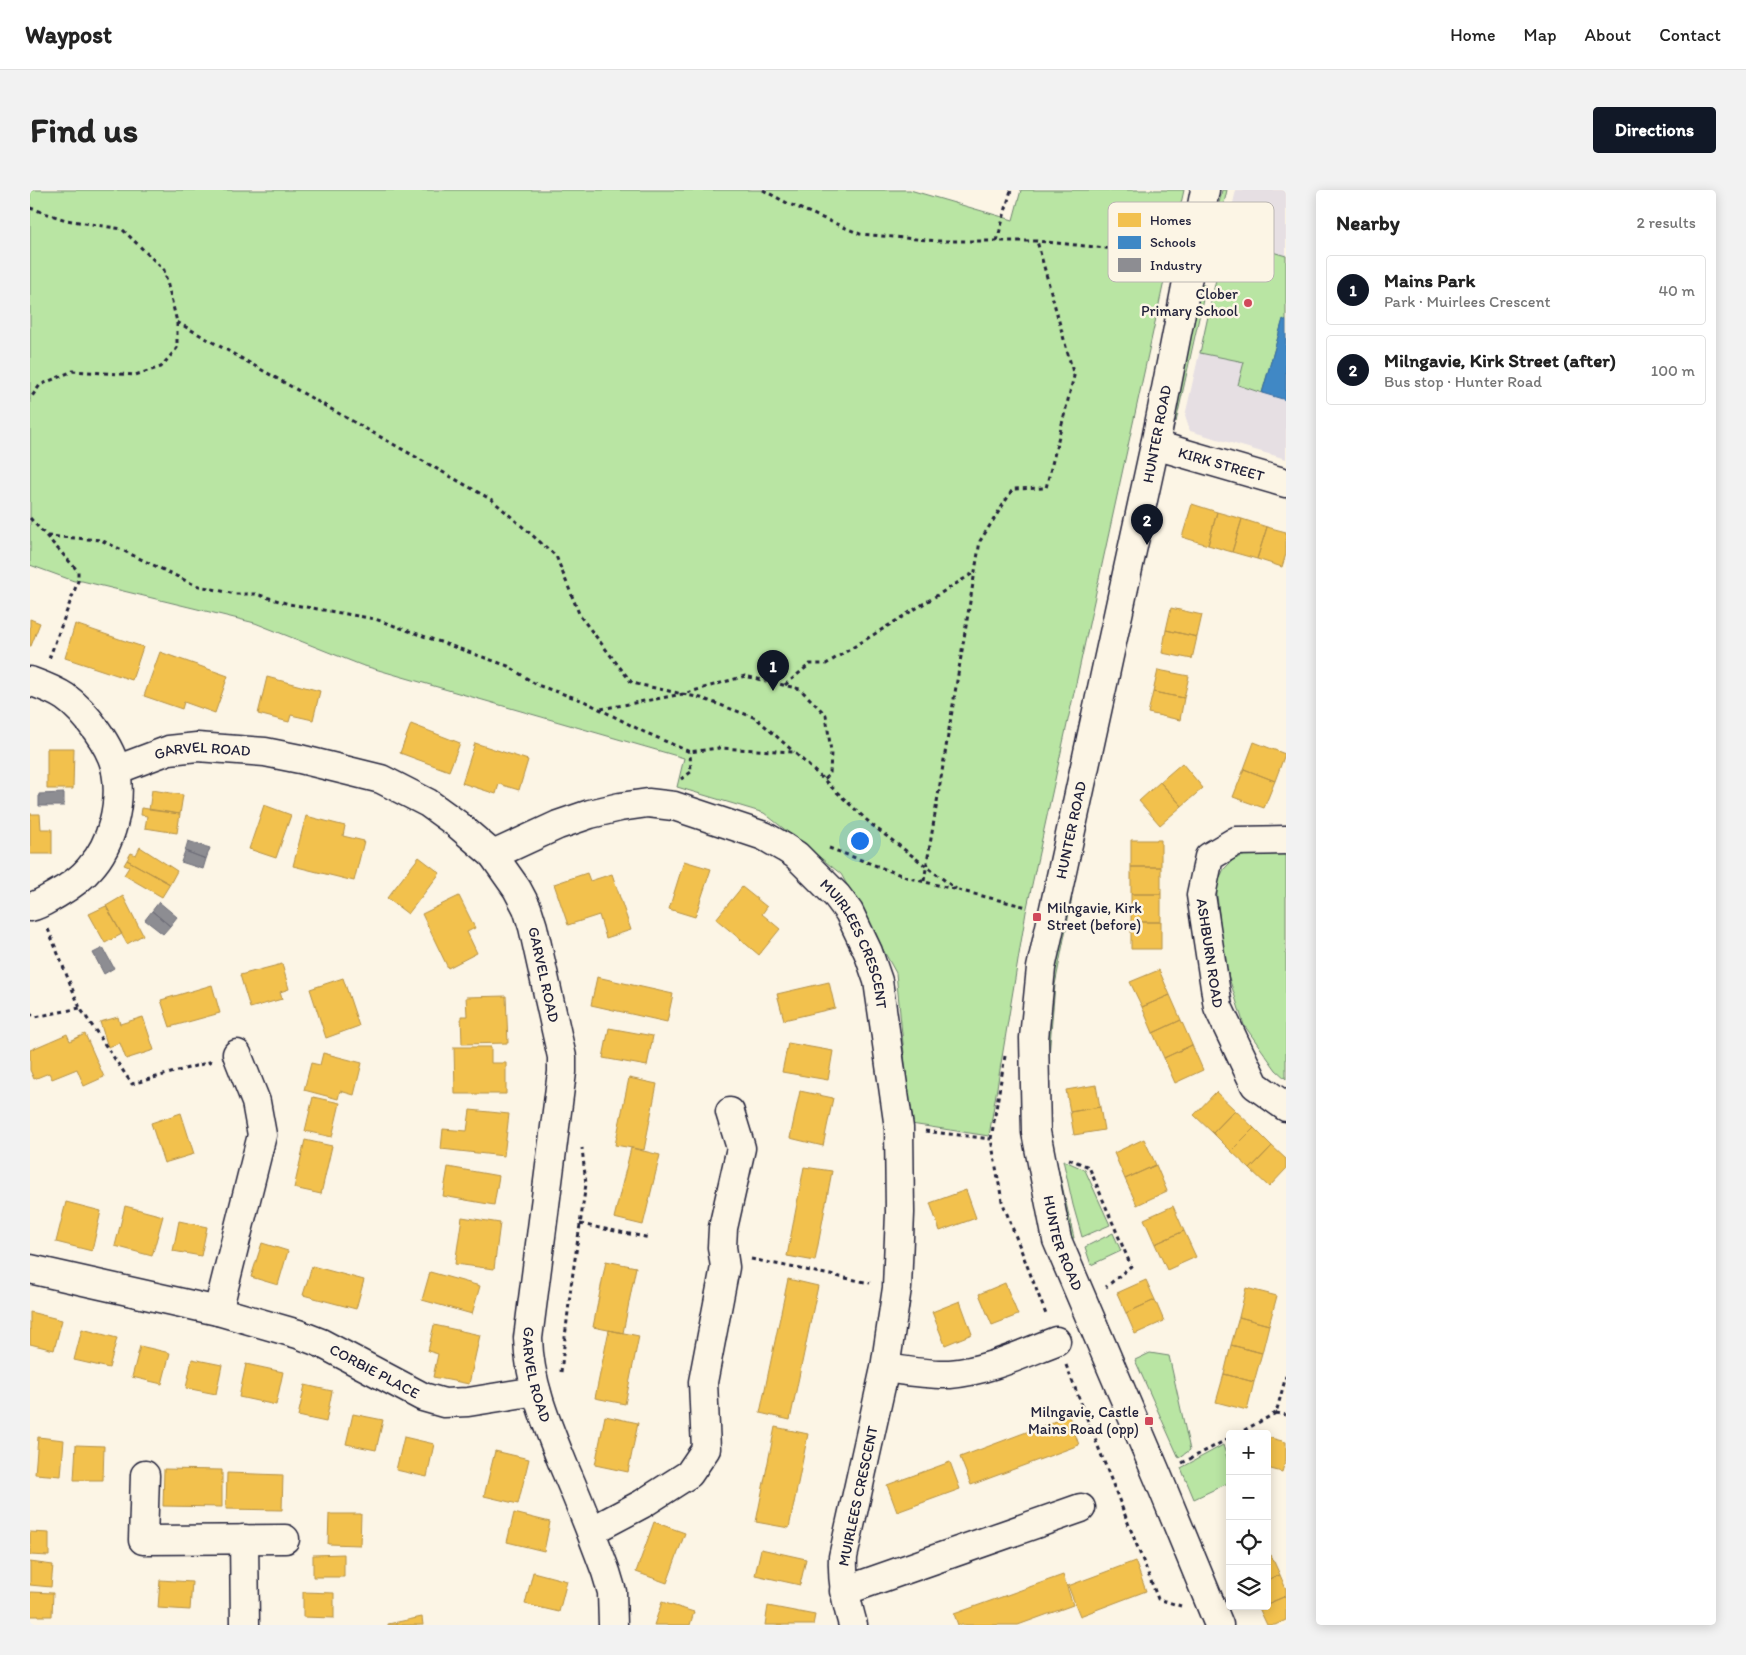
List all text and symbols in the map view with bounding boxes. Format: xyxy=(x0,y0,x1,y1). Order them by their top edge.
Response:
text: Waypost xyxy=(25,20,112,49)
text: Home xyxy=(1450,24,1496,46)
text: Map xyxy=(1524,24,1557,46)
text: About xyxy=(1585,24,1631,46)
text: Contact xyxy=(1659,24,1721,46)
button: Directions xyxy=(1593,107,1716,153)
text: Find us xyxy=(30,109,138,151)
legend xyxy=(1108,202,1274,282)
text: Nearby xyxy=(1336,210,1400,235)
text: Homes xyxy=(1150,212,1192,229)
text: 2 results xyxy=(1636,213,1696,232)
text: Schools xyxy=(1150,234,1196,251)
text: Industry xyxy=(1150,257,1202,274)
text: Mains Park xyxy=(1384,269,1475,292)
text: 1 xyxy=(1349,281,1357,300)
text: 40 m xyxy=(1658,281,1695,300)
place label: Clober Primary School xyxy=(1141,285,1239,320)
text: Park · Muirlees Crescent xyxy=(1384,292,1551,311)
marker: Clober Primary School xyxy=(1242,297,1254,309)
text: Milngavie, Kirk Street (after) xyxy=(1384,349,1616,372)
text: 2 xyxy=(1349,361,1357,380)
text: 100 m xyxy=(1651,361,1695,380)
text: Bus stop · Hunter Road xyxy=(1384,372,1542,391)
street label: HUNTER ROAD xyxy=(1139,383,1175,484)
street label: KIRK STREET xyxy=(1176,443,1267,485)
pin: 2 xyxy=(1131,504,1163,545)
pin: 1 xyxy=(757,650,789,691)
street label: GARVEL ROAD xyxy=(152,738,251,764)
street label: HUNTER ROAD xyxy=(1052,779,1090,880)
your location xyxy=(847,828,873,854)
street label: MUIRLEES CRESCENT xyxy=(816,875,891,1010)
street label: ASHBURN ROAD xyxy=(1193,897,1227,1009)
place label: Milngavie, Kirk Street (before) xyxy=(1047,899,1142,934)
marker: Milngavie, Kirk Street (before) xyxy=(1031,911,1043,923)
street label: GARVEL ROAD xyxy=(524,925,563,1024)
street label: HUNTER ROAD xyxy=(1040,1194,1087,1293)
street label: GARVEL ROAD xyxy=(519,1326,555,1425)
street label: CORBIE PLACE xyxy=(326,1340,422,1402)
place label: Milngavie, Castle Mains Road (opp) xyxy=(1028,1403,1139,1438)
marker: Milngavie, Castle Mains Road (opp) xyxy=(1143,1415,1155,1427)
street label: MUIRLEES CRESCENT xyxy=(834,1424,882,1568)
map controls xyxy=(1226,1430,1271,1610)
button: + xyxy=(1226,1430,1271,1475)
button: − xyxy=(1226,1475,1271,1520)
button: locate xyxy=(1226,1520,1271,1565)
button: layers xyxy=(1226,1565,1271,1610)

